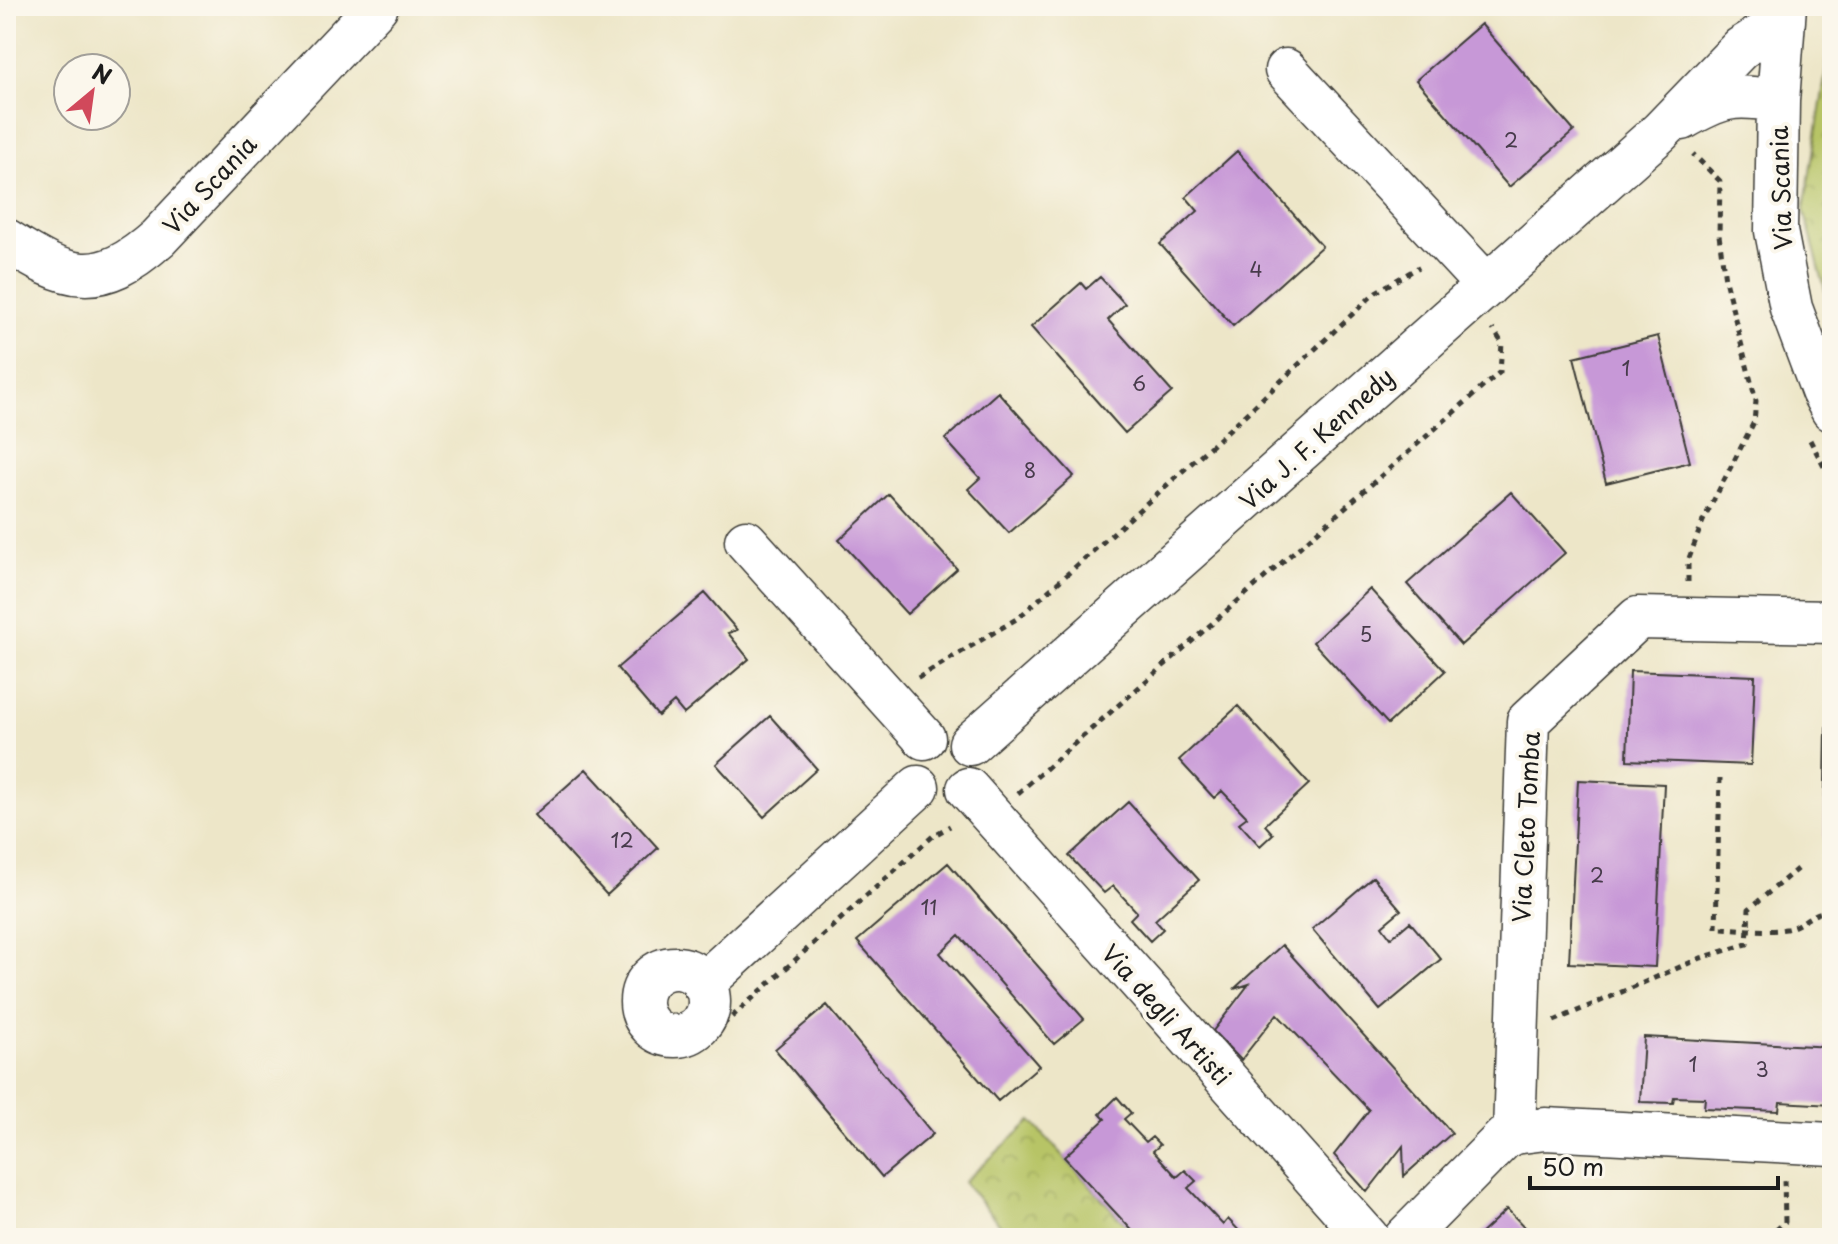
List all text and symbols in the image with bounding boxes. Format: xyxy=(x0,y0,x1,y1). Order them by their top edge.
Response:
north arrow xyxy=(52,52,132,132)
text: N xyxy=(87,55,118,92)
house number: 2 xyxy=(1504,125,1518,155)
street label: Via Scania xyxy=(1760,125,1800,251)
street label: Via Scania xyxy=(153,126,265,242)
house number: 4 xyxy=(1249,254,1263,284)
house number: 1 xyxy=(1622,353,1630,383)
street label: Via J. F. Kennedy xyxy=(1231,359,1401,517)
house number: 6 xyxy=(1132,368,1146,398)
house number: 8 xyxy=(1024,455,1036,485)
house number: 5 xyxy=(1360,619,1372,649)
street label: Via Cleto Tomba xyxy=(1502,731,1548,923)
house number: 12 xyxy=(610,825,634,855)
house number: 2 xyxy=(1590,860,1604,890)
house number: 11 xyxy=(921,892,937,922)
street label: Via degli Artisti xyxy=(1094,935,1240,1093)
house number: 1 xyxy=(1689,1049,1697,1079)
house number: 3 xyxy=(1755,1054,1769,1084)
scale bar xyxy=(1530,1140,1778,1190)
text: 50 m xyxy=(1542,1148,1604,1184)

